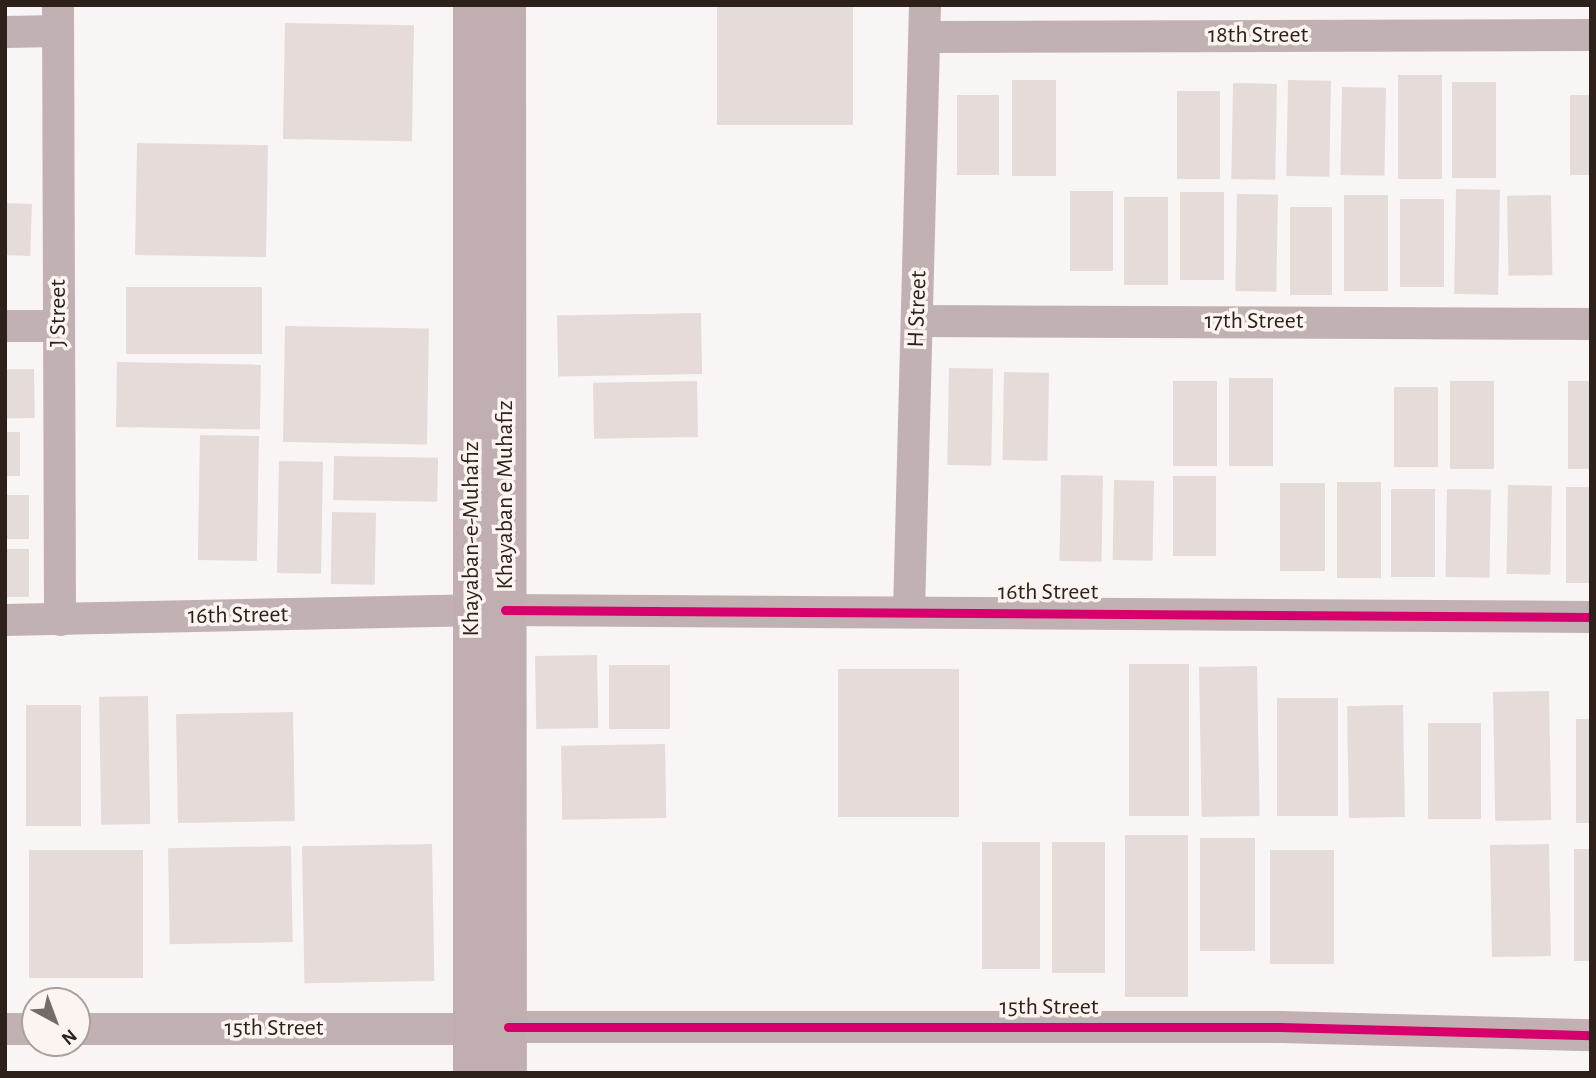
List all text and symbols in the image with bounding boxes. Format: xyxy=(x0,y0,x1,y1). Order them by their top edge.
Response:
street label: 18th Street xyxy=(1208,22,1308,50)
street label: H Street xyxy=(902,270,934,348)
street label: J Street xyxy=(45,279,73,347)
street label: 17th Street xyxy=(1205,308,1303,336)
street label: Khayaban e Muhafiz xyxy=(492,400,520,590)
street label: Khayaban-e-Muhafiz xyxy=(458,441,486,637)
street label: 16th Street xyxy=(998,579,1098,607)
street label: 16th Street xyxy=(188,601,288,631)
north arrow xyxy=(21,987,91,1057)
street label: 15th Street xyxy=(1000,994,1098,1022)
street label: 15th Street xyxy=(225,1015,323,1043)
text: N xyxy=(58,1025,80,1048)

